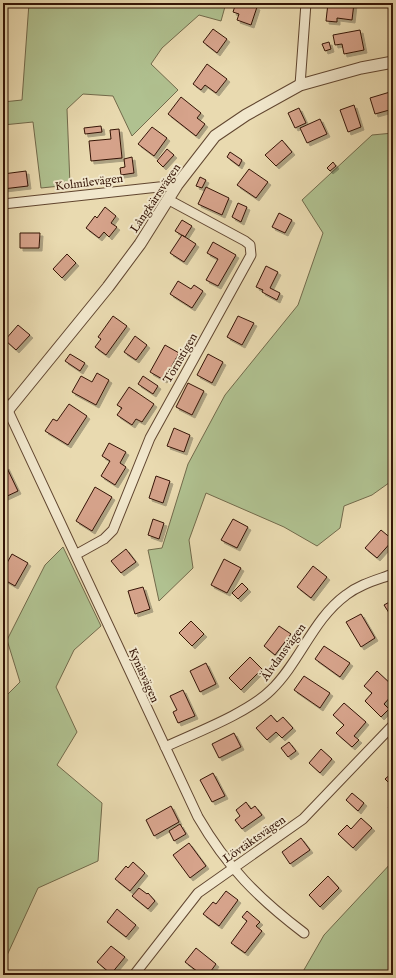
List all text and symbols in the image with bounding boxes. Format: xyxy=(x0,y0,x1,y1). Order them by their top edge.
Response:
street label: Långkärrsvägen xyxy=(127,160,184,236)
street label: Kolmilevägen xyxy=(54,171,125,194)
street label: Törnstigen xyxy=(160,330,201,386)
street label: Älvdansvägen xyxy=(256,619,310,685)
street label: Kynäsvägen xyxy=(125,645,163,706)
street label: Lövtäktsvägen xyxy=(220,812,289,867)

